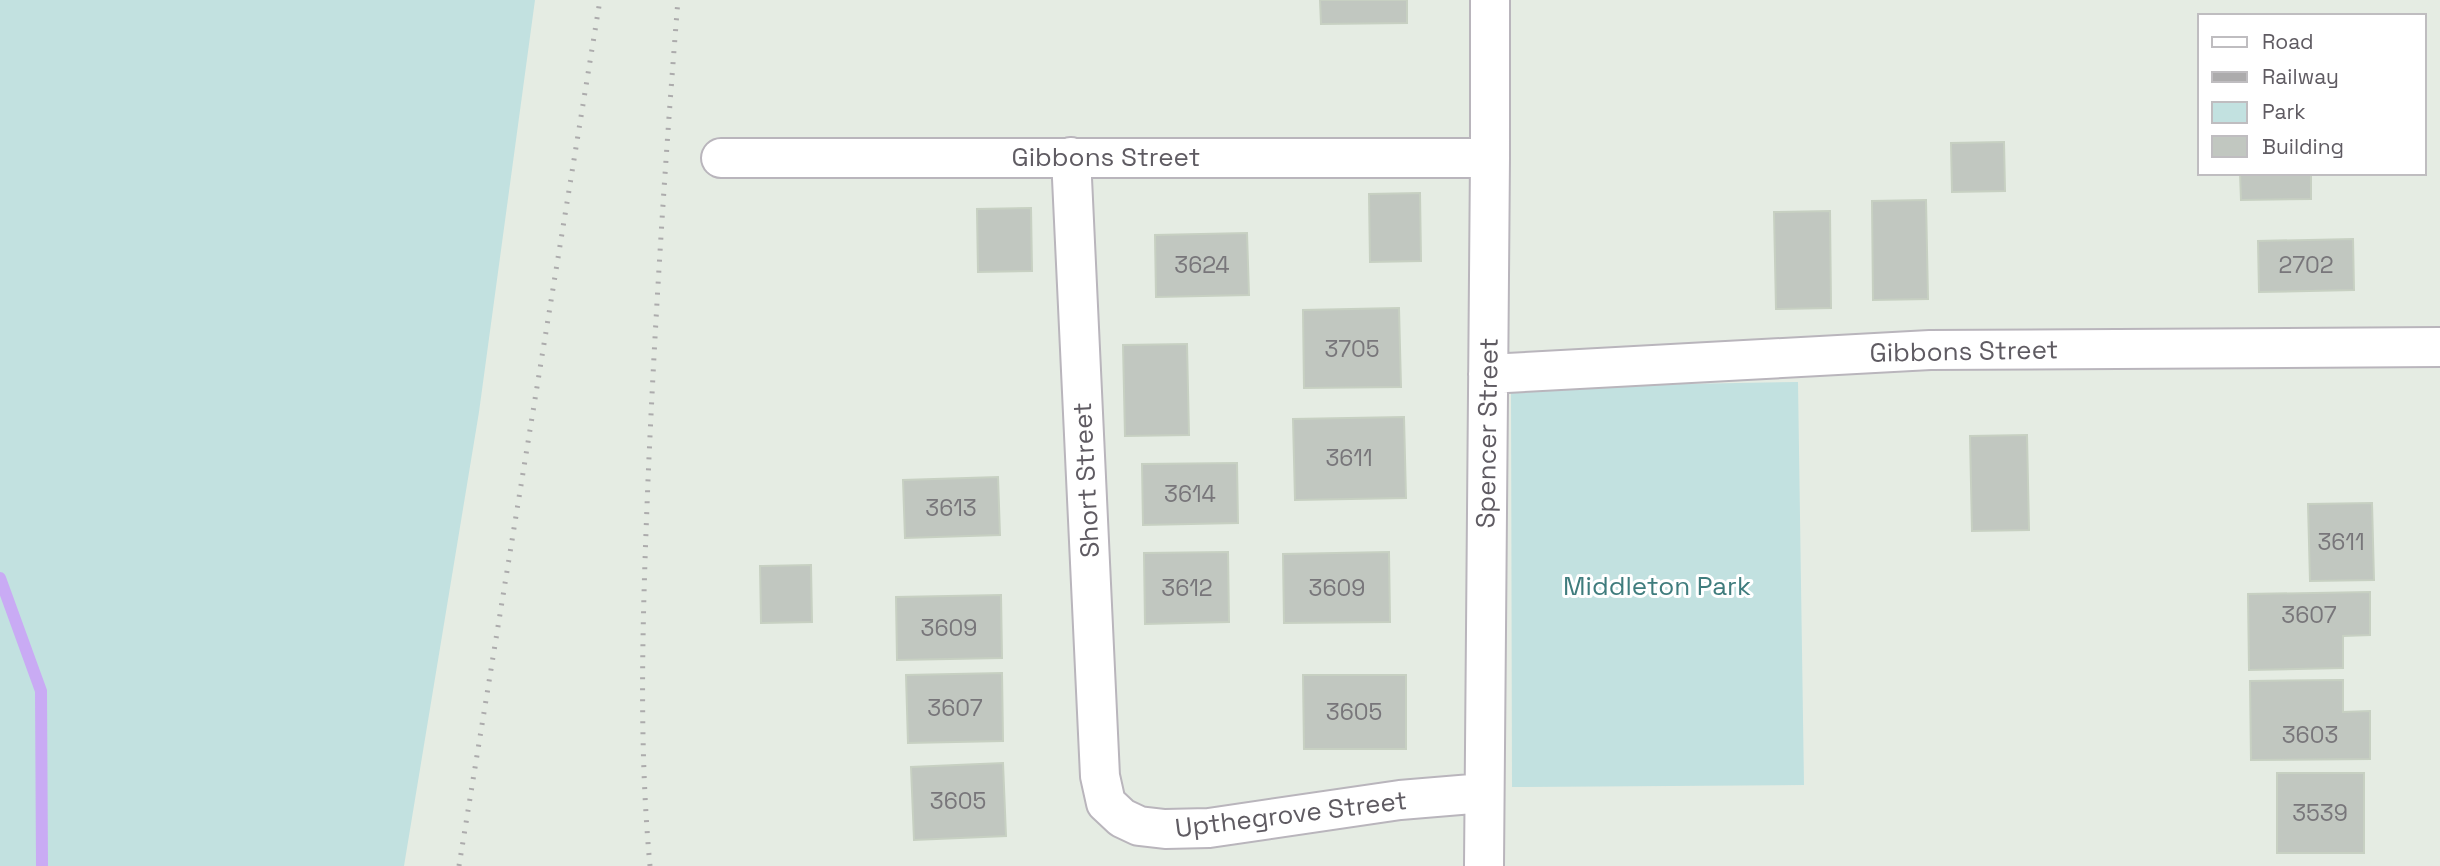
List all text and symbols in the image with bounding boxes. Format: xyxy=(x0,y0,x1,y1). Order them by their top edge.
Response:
legend xyxy=(2198,14,2426,175)
text: Road xyxy=(2262,28,2314,55)
text: Railway xyxy=(2262,63,2339,90)
text: Park xyxy=(2262,98,2306,125)
text: Building xyxy=(2262,133,2344,160)
street label: Gibbons Street xyxy=(1012,140,1200,174)
house number: 3624 xyxy=(1174,250,1230,280)
house number: 2702 xyxy=(2278,250,2334,280)
street label: Gibbons Street xyxy=(1869,332,2059,370)
house number: 3705 xyxy=(1324,334,1380,364)
street label: Spencer Street xyxy=(1468,337,1506,529)
street label: Short Street xyxy=(1065,401,1107,559)
house number: 3611 xyxy=(1325,443,1373,473)
house number: 3614 xyxy=(1164,479,1216,509)
house number: 3613 xyxy=(925,493,977,523)
house number: 3611 xyxy=(2317,527,2365,557)
park label: Middleton Park xyxy=(1563,569,1751,603)
house number: 3612 xyxy=(1161,573,1213,603)
house number: 3609 xyxy=(1309,573,1365,603)
house number: 3607 xyxy=(2281,600,2337,630)
house number: 3609 xyxy=(921,613,977,643)
house number: 3607 xyxy=(927,693,983,723)
house number: 3605 xyxy=(1326,697,1382,727)
house number: 3603 xyxy=(2282,720,2338,750)
street label: Upthegrove Street xyxy=(1173,783,1409,845)
house number: 3605 xyxy=(930,786,986,816)
house number: 3539 xyxy=(2292,798,2348,828)

